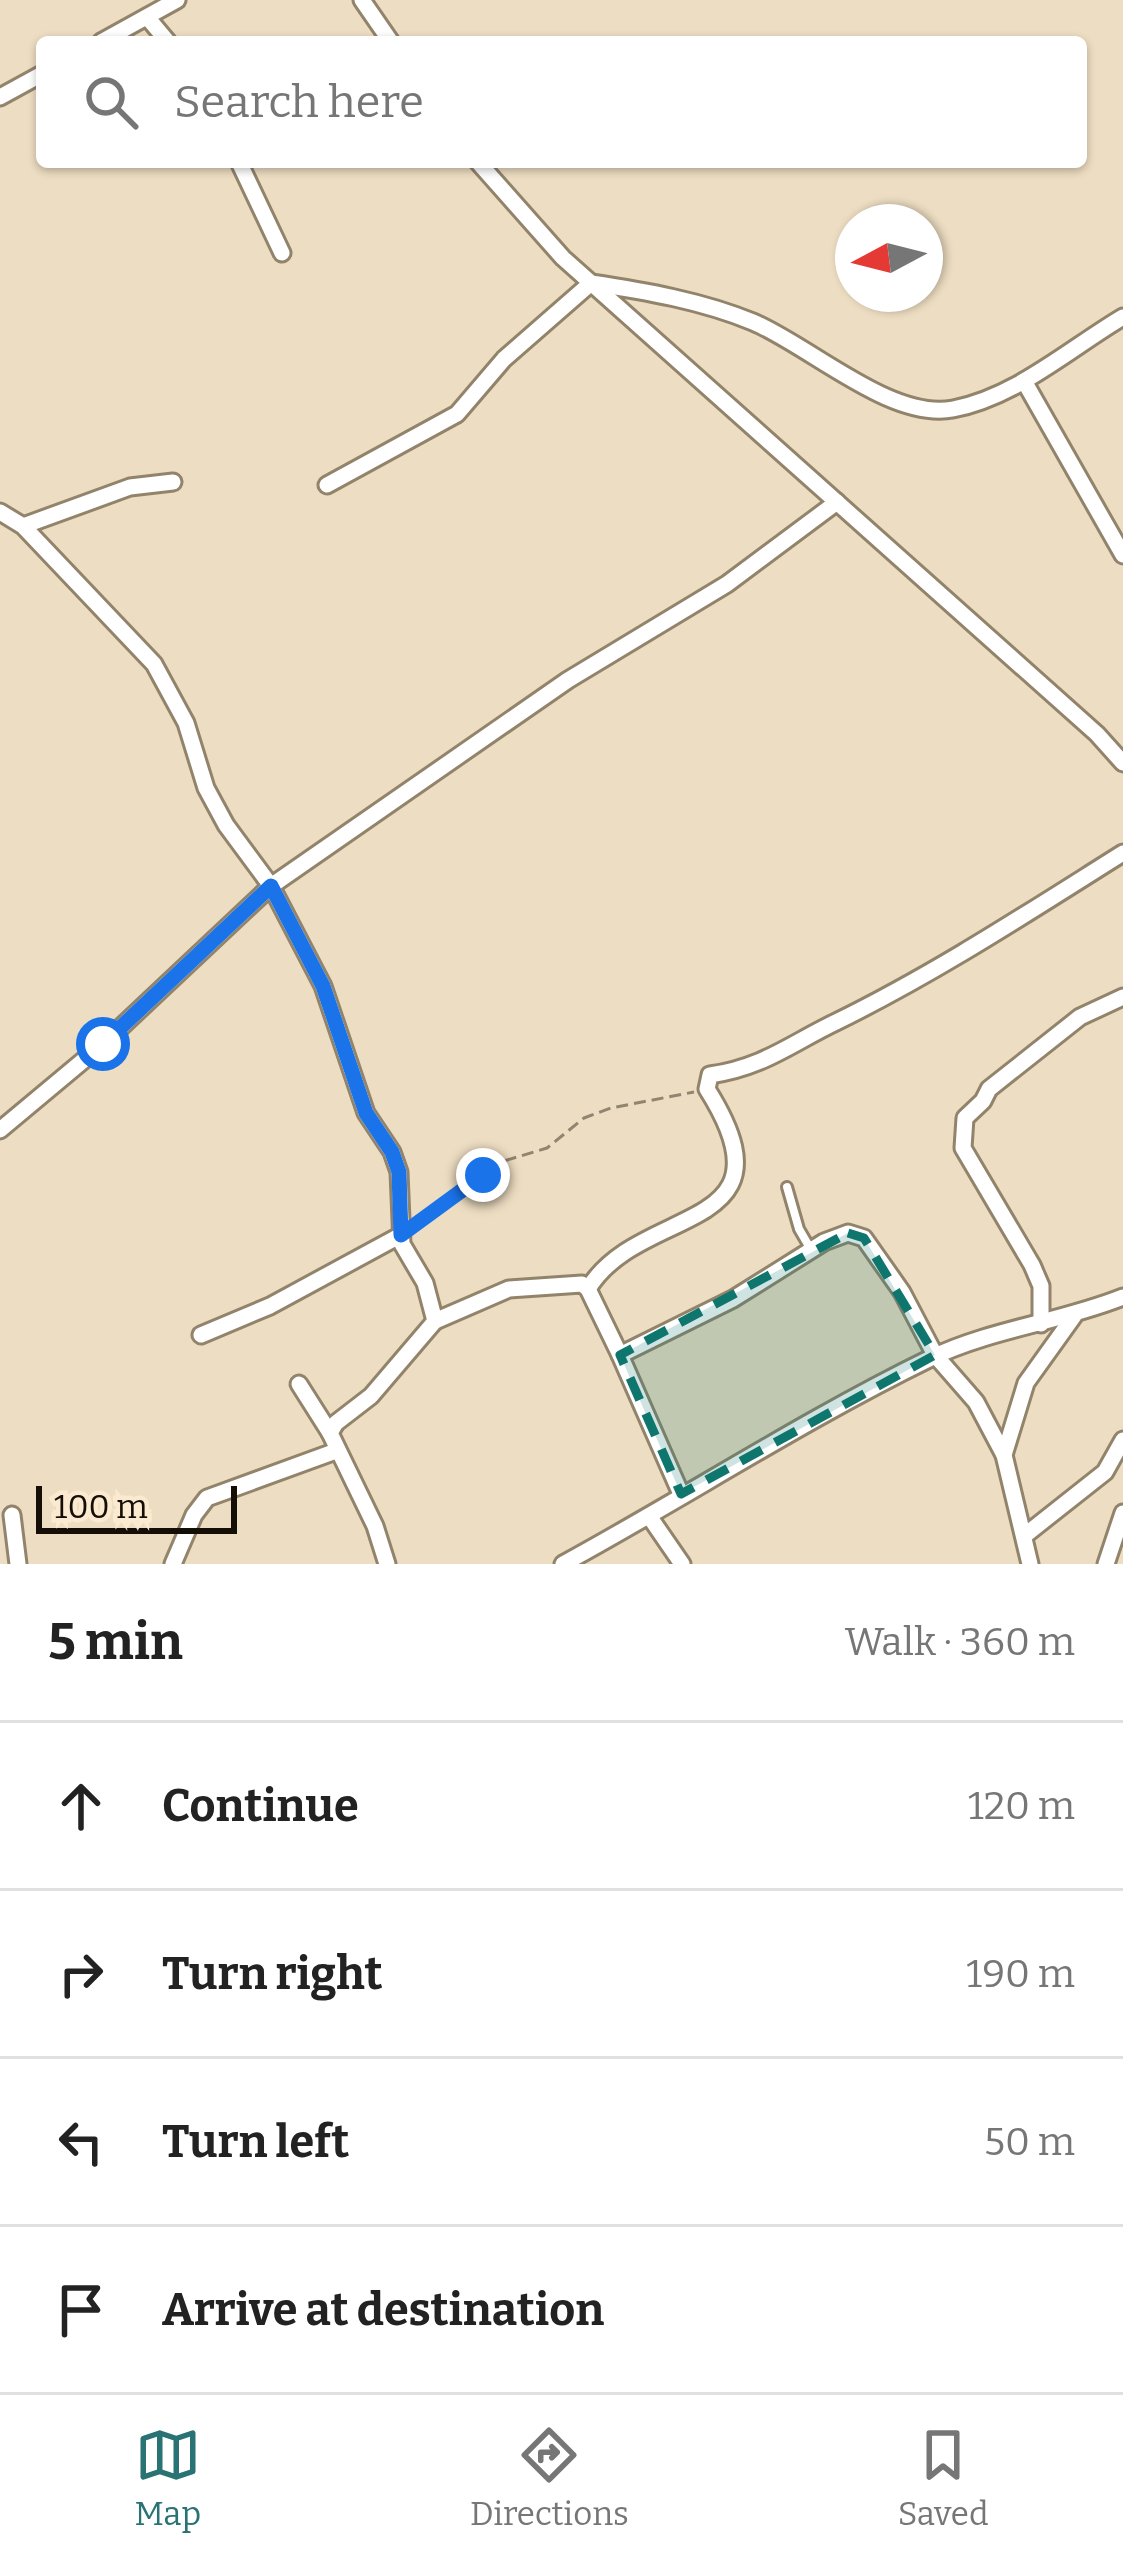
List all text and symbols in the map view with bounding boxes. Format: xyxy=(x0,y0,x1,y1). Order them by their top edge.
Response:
search box xyxy=(36,36,1087,168)
icon: search xyxy=(78,69,144,135)
text: Search here xyxy=(174,75,424,129)
north arrow xyxy=(835,204,943,312)
route start xyxy=(76,1017,130,1071)
route end xyxy=(456,1148,510,1202)
scale bar xyxy=(36,1480,237,1533)
text: 100 m xyxy=(54,1487,148,1527)
text: 5 min xyxy=(48,1611,183,1673)
text: Walk · 360 m xyxy=(845,1619,1075,1665)
icon: ahead xyxy=(48,1773,114,1839)
text: Continue xyxy=(162,1779,359,1833)
text: 120 m xyxy=(968,1783,1075,1829)
icon: right xyxy=(48,1941,114,2007)
text: Turn right xyxy=(162,1947,382,2001)
text: 190 m xyxy=(966,1951,1075,1997)
icon: left xyxy=(48,2109,114,2175)
text: Turn left xyxy=(162,2115,349,2169)
text: 50 m xyxy=(984,2119,1075,2165)
icon: arrive xyxy=(48,2277,114,2343)
text: Arrive at destination xyxy=(162,2283,604,2337)
tab: Map xyxy=(135,2422,201,2534)
tab: Directions xyxy=(470,2422,629,2534)
tab: Saved xyxy=(898,2422,988,2534)

